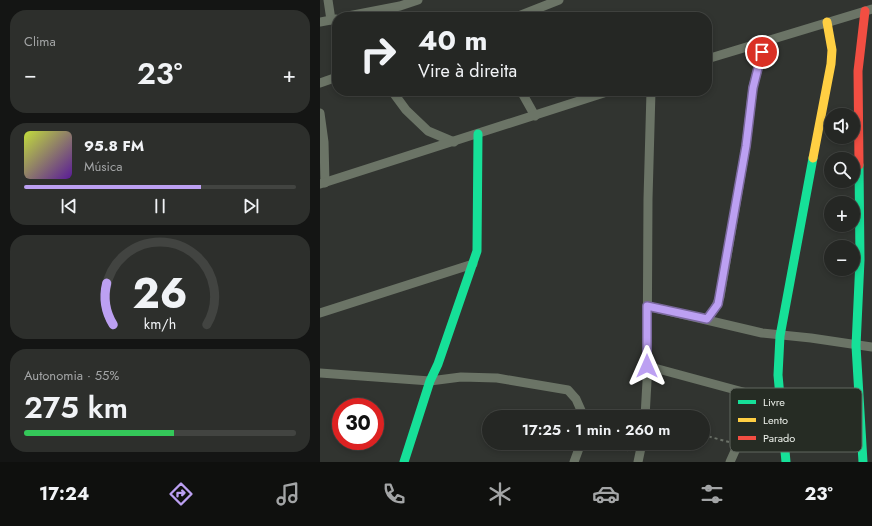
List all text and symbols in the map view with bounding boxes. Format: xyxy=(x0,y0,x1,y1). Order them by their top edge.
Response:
text: 40 m xyxy=(418,20,487,61)
icon: right xyxy=(352,28,404,80)
text: Clima xyxy=(24,32,56,51)
pin xyxy=(745,35,779,69)
icon: arrive xyxy=(751,41,773,63)
text: 23° xyxy=(137,52,182,95)
text: − xyxy=(24,58,37,90)
text: + xyxy=(282,58,296,90)
text: Vire à direita xyxy=(418,58,517,84)
map controls xyxy=(824,108,860,276)
button: sound xyxy=(824,108,860,144)
text: 95.8 FM xyxy=(84,135,144,157)
button: search xyxy=(824,152,860,188)
text: Música xyxy=(84,157,122,176)
icon: previous xyxy=(58,195,80,217)
icon: pause xyxy=(149,195,171,217)
icon: next xyxy=(240,195,262,217)
button: + xyxy=(824,196,860,232)
button: − xyxy=(824,240,860,276)
text: 26 xyxy=(132,263,188,324)
text: km/h xyxy=(144,314,176,334)
position arrow xyxy=(626,345,668,387)
text: Autonomia · 55% xyxy=(24,366,119,385)
text: 275 km xyxy=(24,386,128,429)
legend xyxy=(730,388,862,452)
text: Livre xyxy=(763,394,785,410)
speed limit sign: 30 xyxy=(332,398,384,450)
text: Lento xyxy=(763,412,788,428)
text: 17:25 · 1 min · 260 m xyxy=(522,419,670,441)
text: Parado xyxy=(763,430,795,446)
icon: directions xyxy=(167,480,195,508)
icon: music xyxy=(274,480,302,508)
icon: phone xyxy=(380,480,408,508)
icon: climate xyxy=(486,480,514,508)
icon: car xyxy=(592,480,620,508)
icon: filters xyxy=(698,480,726,508)
text: 17:24 xyxy=(39,481,89,507)
text: 23° xyxy=(804,481,833,507)

